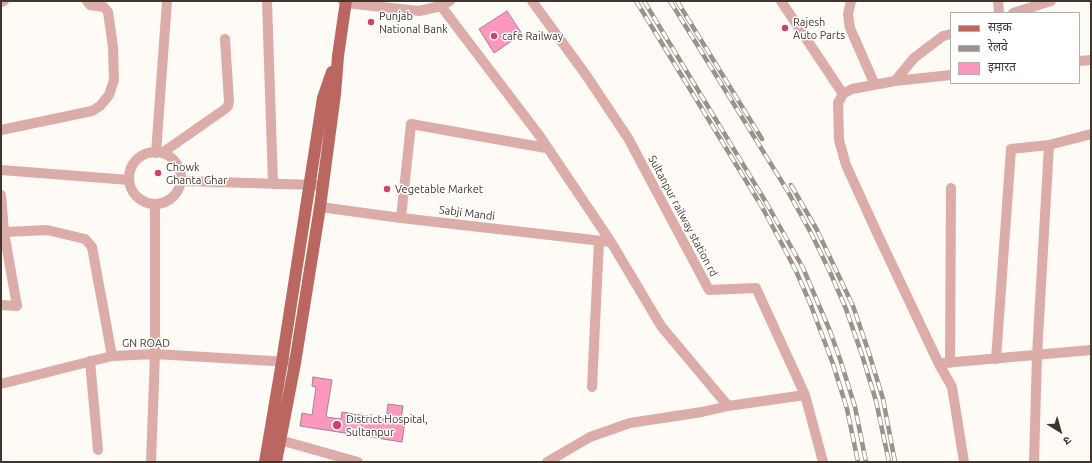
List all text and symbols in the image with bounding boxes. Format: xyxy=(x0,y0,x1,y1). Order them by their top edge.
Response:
place label: Punjab National Bank xyxy=(379,9,448,35)
legend xyxy=(950,12,1080,84)
place label: Rajesh Auto Parts xyxy=(793,15,845,41)
marker: Punjab National Bank xyxy=(366,17,376,27)
text: सड़क xyxy=(988,20,1012,33)
marker: Rajesh Auto Parts xyxy=(780,23,790,33)
place label: cafe Railway xyxy=(502,29,563,43)
marker: cafe Railway xyxy=(489,31,499,41)
text: रेलवे xyxy=(988,40,1008,53)
text: इमारत xyxy=(988,60,1016,73)
street label: Sultanpur railway station rd xyxy=(645,153,721,279)
place label: Chowk Ghanta Ghar xyxy=(166,160,227,186)
marker: Chowk Ghanta Ghar xyxy=(153,168,163,178)
place label: Vegetable Market xyxy=(395,182,483,196)
marker: Vegetable Market xyxy=(382,184,392,194)
street label: Sabji Mandi xyxy=(438,203,496,223)
street label: GN ROAD xyxy=(122,336,170,350)
north arrow xyxy=(1040,411,1080,451)
place label: District Hospital, Sultanpur xyxy=(346,412,428,438)
marker: District Hospital, Sultanpur xyxy=(331,419,343,431)
text: उ xyxy=(1061,434,1073,447)

